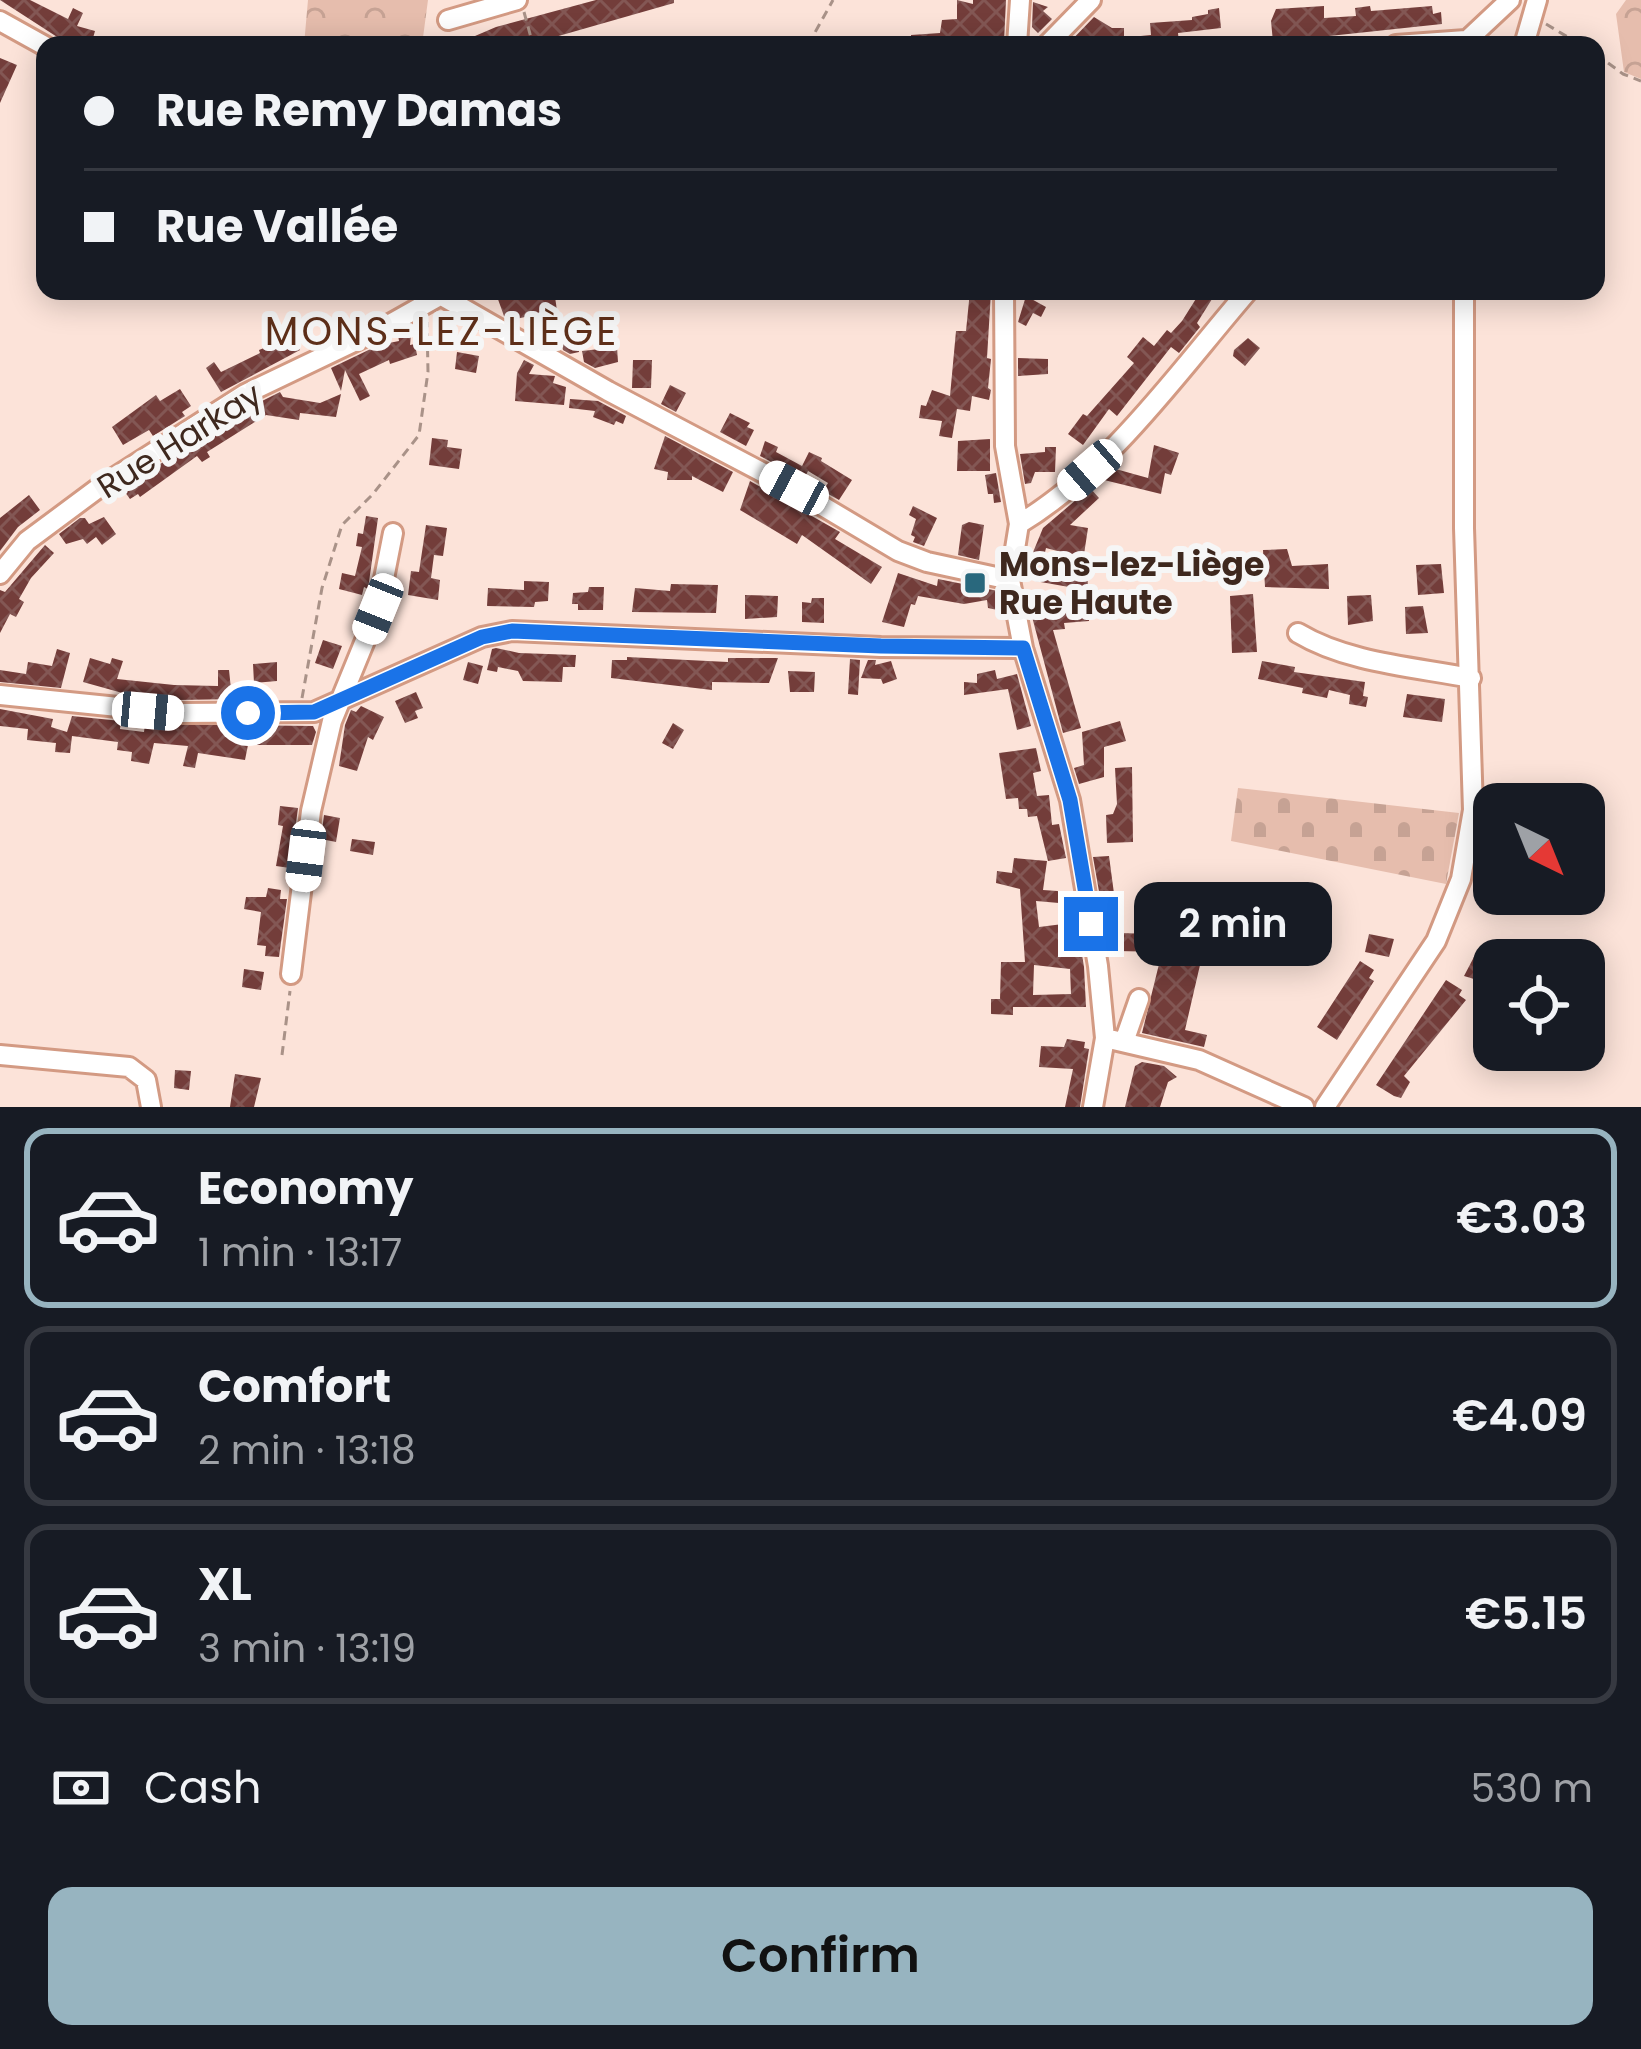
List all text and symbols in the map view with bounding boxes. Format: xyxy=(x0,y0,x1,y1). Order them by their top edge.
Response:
text: Rue Remy Damas xyxy=(156,79,562,142)
text: Rue Vallée xyxy=(156,195,398,258)
district label: MONS-LEZ-LIÈGE xyxy=(265,304,619,359)
street label: Rue Harkay xyxy=(88,371,271,510)
car xyxy=(1051,433,1129,507)
car xyxy=(754,455,834,521)
place label: Mons-lez-Liège Rue Haute xyxy=(999,541,1264,626)
car xyxy=(348,569,408,649)
marker: Mons-lez-Liège Rue Haute xyxy=(962,570,988,596)
route start xyxy=(221,686,275,740)
car xyxy=(111,690,185,732)
north arrow xyxy=(1473,783,1605,915)
map controls xyxy=(1473,783,1605,1071)
car xyxy=(284,818,328,894)
callout: 2 min xyxy=(1133,882,1331,966)
text: 2 min xyxy=(1178,896,1288,951)
route end xyxy=(1064,897,1118,951)
button: locate xyxy=(1473,939,1605,1071)
text: Economy xyxy=(198,1157,413,1220)
icon: car xyxy=(54,1164,162,1272)
text: €3.03 xyxy=(1456,1186,1587,1249)
text: 1 min · 13:17 xyxy=(198,1225,402,1280)
text: Comfort xyxy=(198,1355,391,1418)
icon: car xyxy=(54,1362,162,1470)
text: €4.09 xyxy=(1452,1384,1587,1447)
text: 2 min · 13:18 xyxy=(198,1423,416,1478)
text: XL xyxy=(198,1553,252,1616)
icon: car xyxy=(54,1560,162,1668)
text: €5.15 xyxy=(1465,1582,1587,1645)
text: 3 min · 13:19 xyxy=(198,1621,416,1676)
icon: cash xyxy=(48,1755,114,1821)
text: Cash xyxy=(144,1756,261,1819)
text: 530 m xyxy=(1470,1761,1593,1816)
button: Confirm xyxy=(48,1887,1593,2025)

